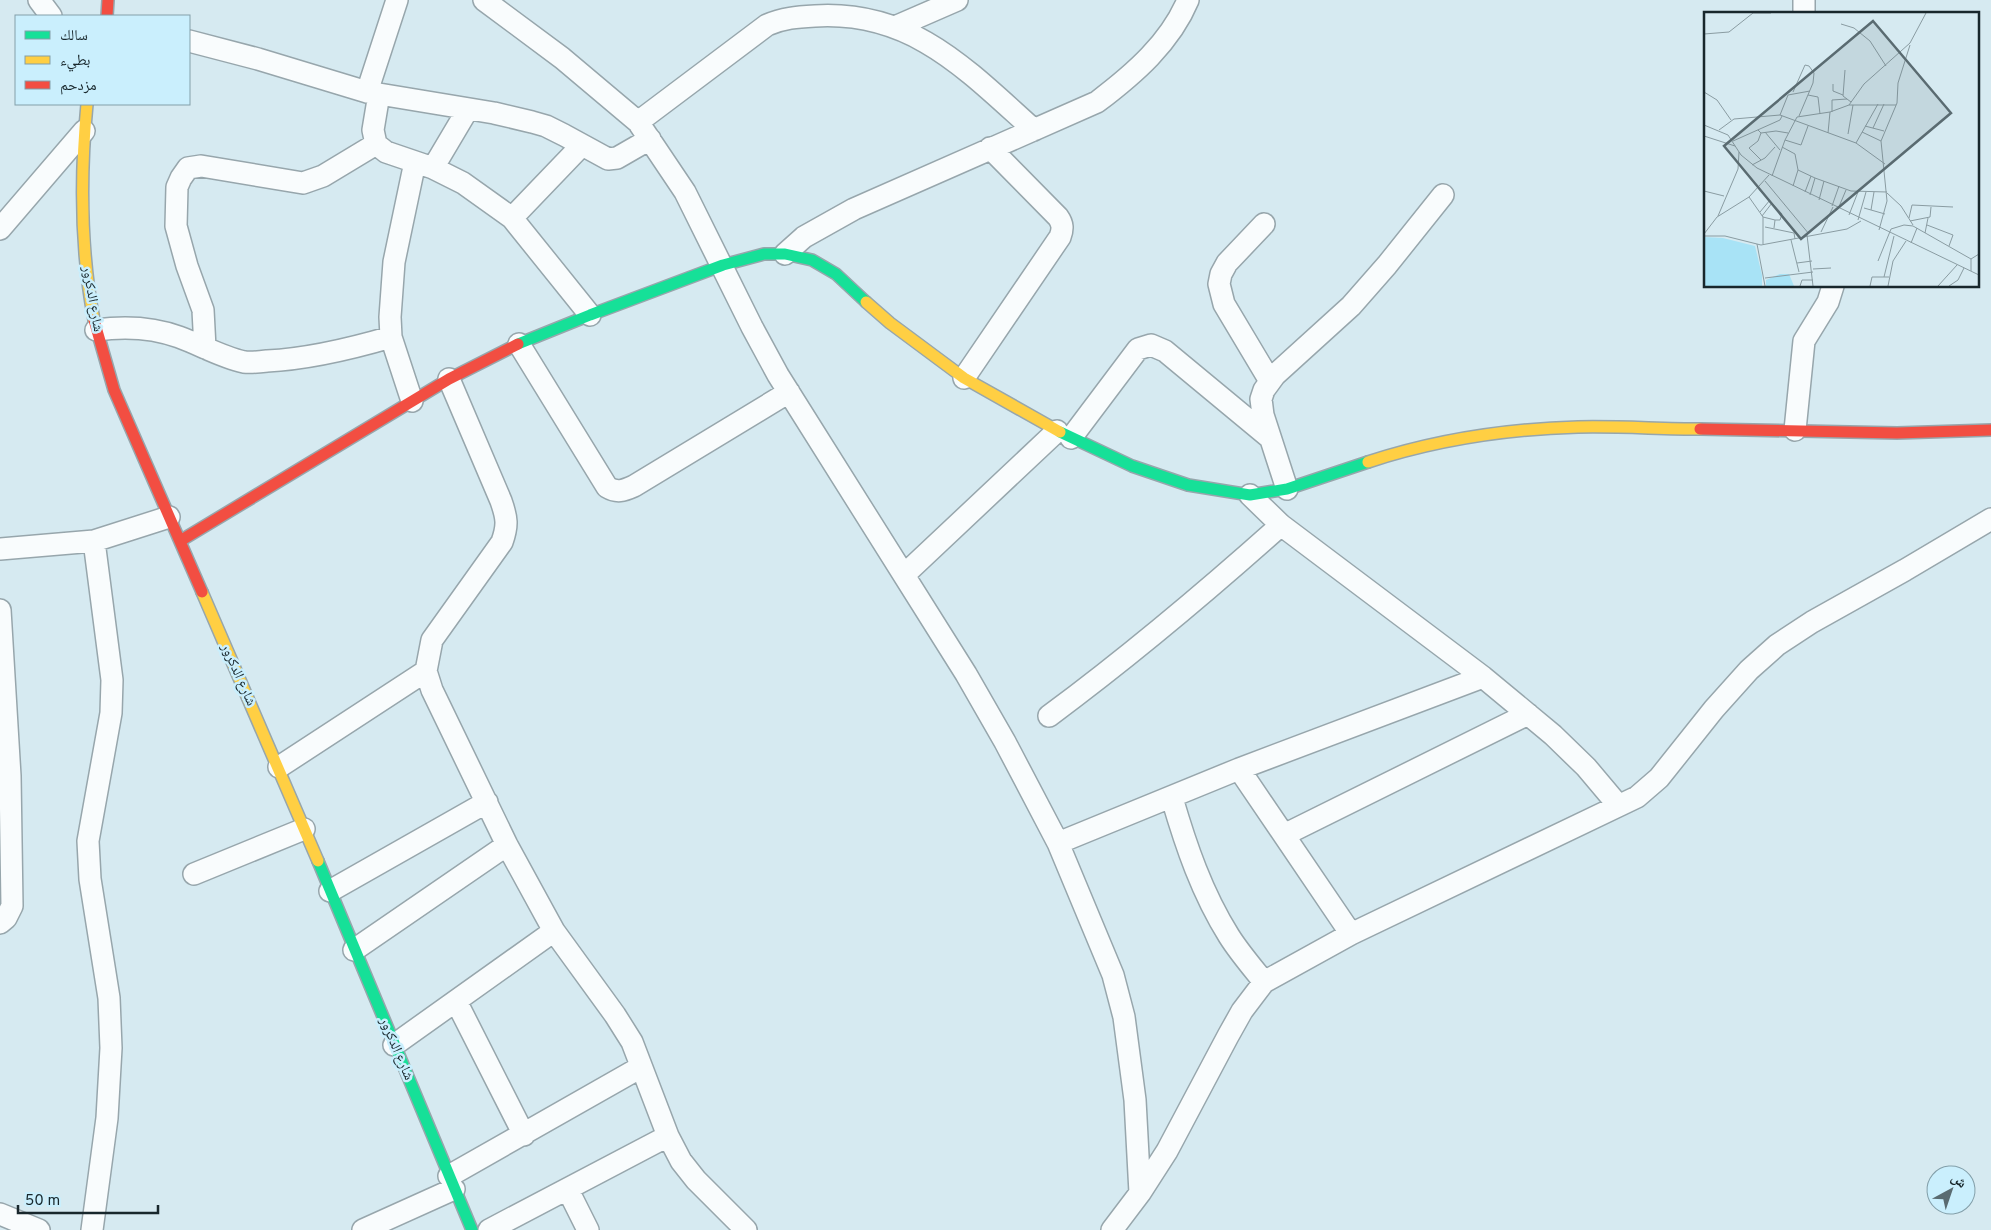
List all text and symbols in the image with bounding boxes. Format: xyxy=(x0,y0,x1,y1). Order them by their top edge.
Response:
inset map xyxy=(1704,12,1978,288)
legend xyxy=(15,15,190,105)
text: سالك xyxy=(60,27,88,46)
text: بطيء xyxy=(60,52,90,72)
text: مزدحم xyxy=(60,77,97,96)
street label: شارع الدكرور xyxy=(78,264,106,333)
street label: شارع الدكرور xyxy=(216,640,259,709)
street label: شارع الدكرور xyxy=(375,1014,417,1083)
north arrow xyxy=(1926,1165,1976,1215)
text: ش xyxy=(1947,1170,1970,1193)
scale bar xyxy=(18,1182,158,1214)
text: 50 m xyxy=(25,1192,60,1211)

